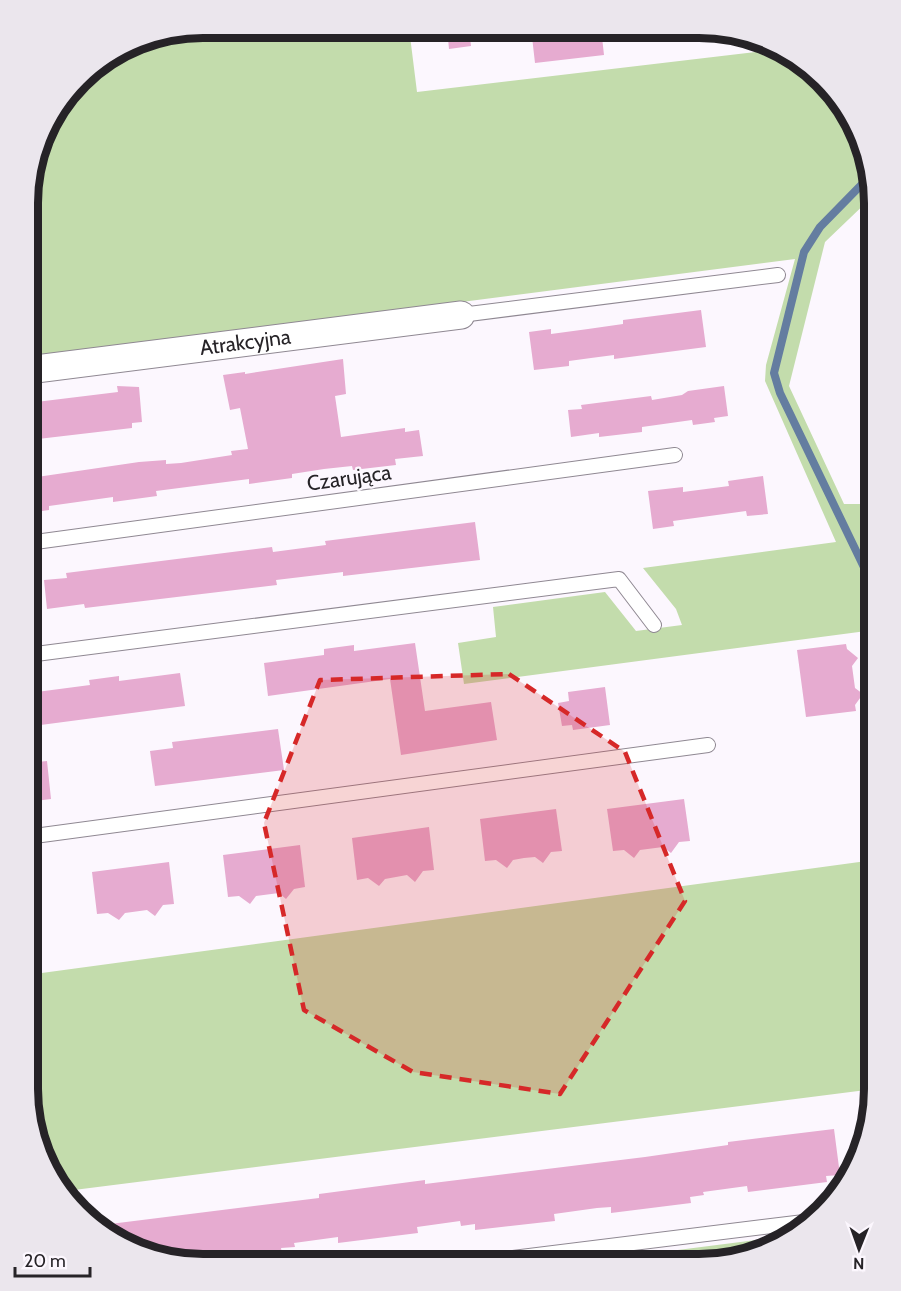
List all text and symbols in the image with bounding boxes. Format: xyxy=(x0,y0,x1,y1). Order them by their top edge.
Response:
street label: Atrakcyjna xyxy=(198,324,292,360)
street label: Czarująca xyxy=(305,459,393,497)
north arrow xyxy=(829,1219,889,1279)
scale bar xyxy=(15,1240,90,1278)
text: 20 m xyxy=(24,1250,66,1272)
text: N xyxy=(853,1254,865,1273)

